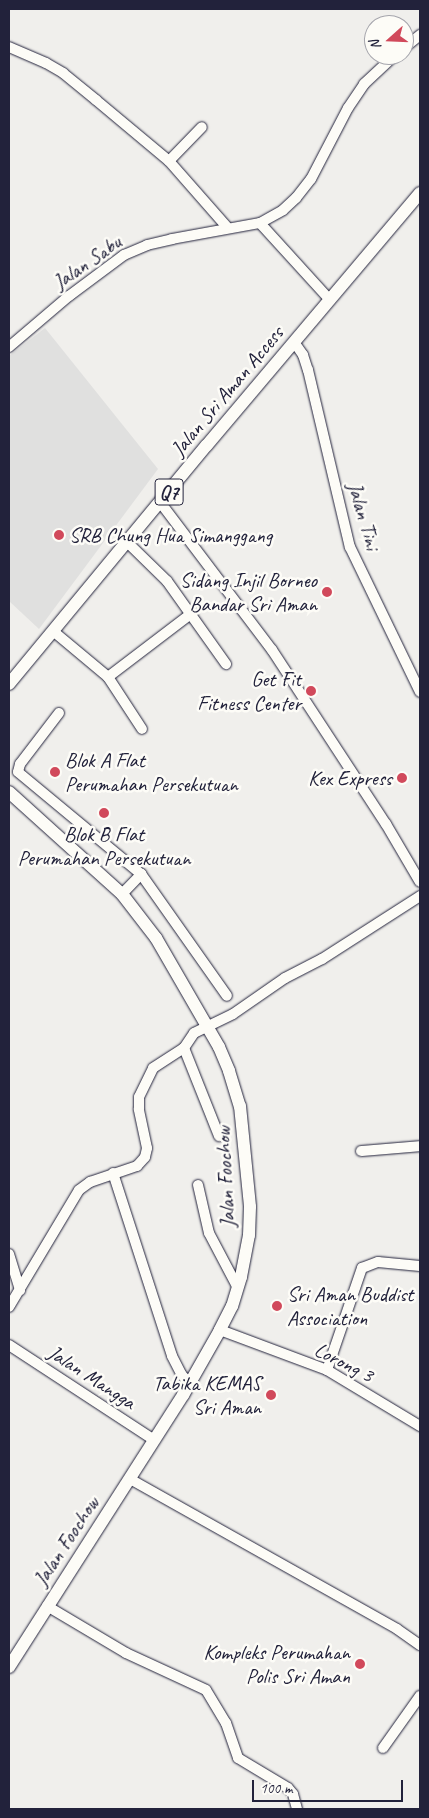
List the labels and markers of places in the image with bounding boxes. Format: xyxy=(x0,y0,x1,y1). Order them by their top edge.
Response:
place label: SRB Chung Hua Simanggang xyxy=(69,522,273,548)
marker: SRB Chung Hua Simanggang xyxy=(53,529,65,541)
place label: Sidang Injil Borneo Bandar Sri Aman xyxy=(180,567,317,617)
marker: Sidang Injil Borneo Bandar Sri Aman xyxy=(321,586,333,598)
place label: Get Fit Fitness Center xyxy=(197,666,301,716)
marker: Get Fit Fitness Center xyxy=(305,685,317,697)
place label: Blok A Flat Perumahan Persekutuan xyxy=(65,747,237,797)
place label: Kex Express xyxy=(308,765,392,791)
marker: Blok A Flat Perumahan Persekutuan xyxy=(49,766,61,778)
marker: Kex Express xyxy=(396,772,408,784)
marker: Blok B Flat Perumahan Persekutuan xyxy=(98,807,110,819)
place label: Blok B Flat Perumahan Persekutuan xyxy=(18,821,190,871)
place label: Sri Aman Buddist Association xyxy=(287,1281,413,1331)
marker: Sri Aman Buddist Association xyxy=(271,1300,283,1312)
place label: Tabika KEMAS Sri Aman xyxy=(153,1370,261,1420)
marker: Tabika KEMAS Sri Aman xyxy=(265,1389,277,1401)
place label: Kompleks Perumahan Polis Sri Aman xyxy=(202,1639,350,1689)
marker: Kompleks Perumahan Polis Sri Aman xyxy=(354,1658,366,1670)

